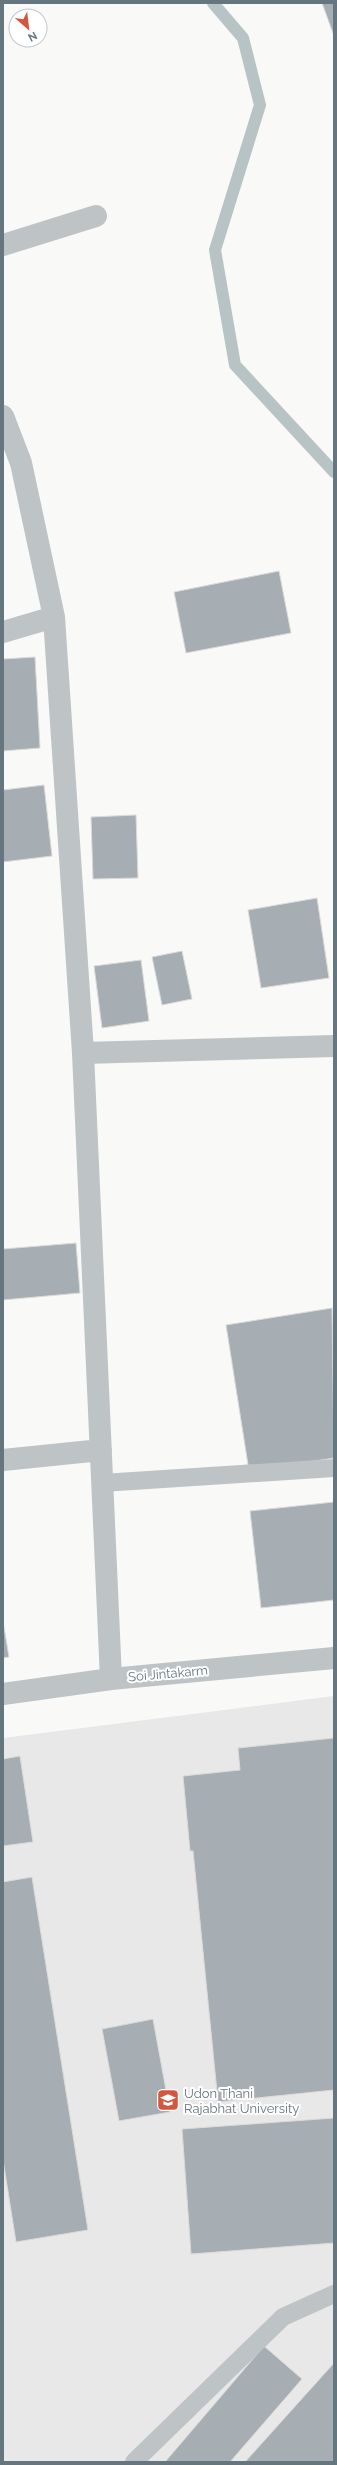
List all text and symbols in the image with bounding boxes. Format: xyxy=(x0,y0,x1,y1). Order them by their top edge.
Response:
north arrow xyxy=(8,8,48,48)
text: N xyxy=(26,29,39,44)
street label: Soi Jintakarm xyxy=(128,1663,209,1684)
place label: Udon Thani Rajabhat University xyxy=(184,2086,299,2116)
school or university icon: Udon Thani Rajabhat University xyxy=(155,2087,181,2113)

